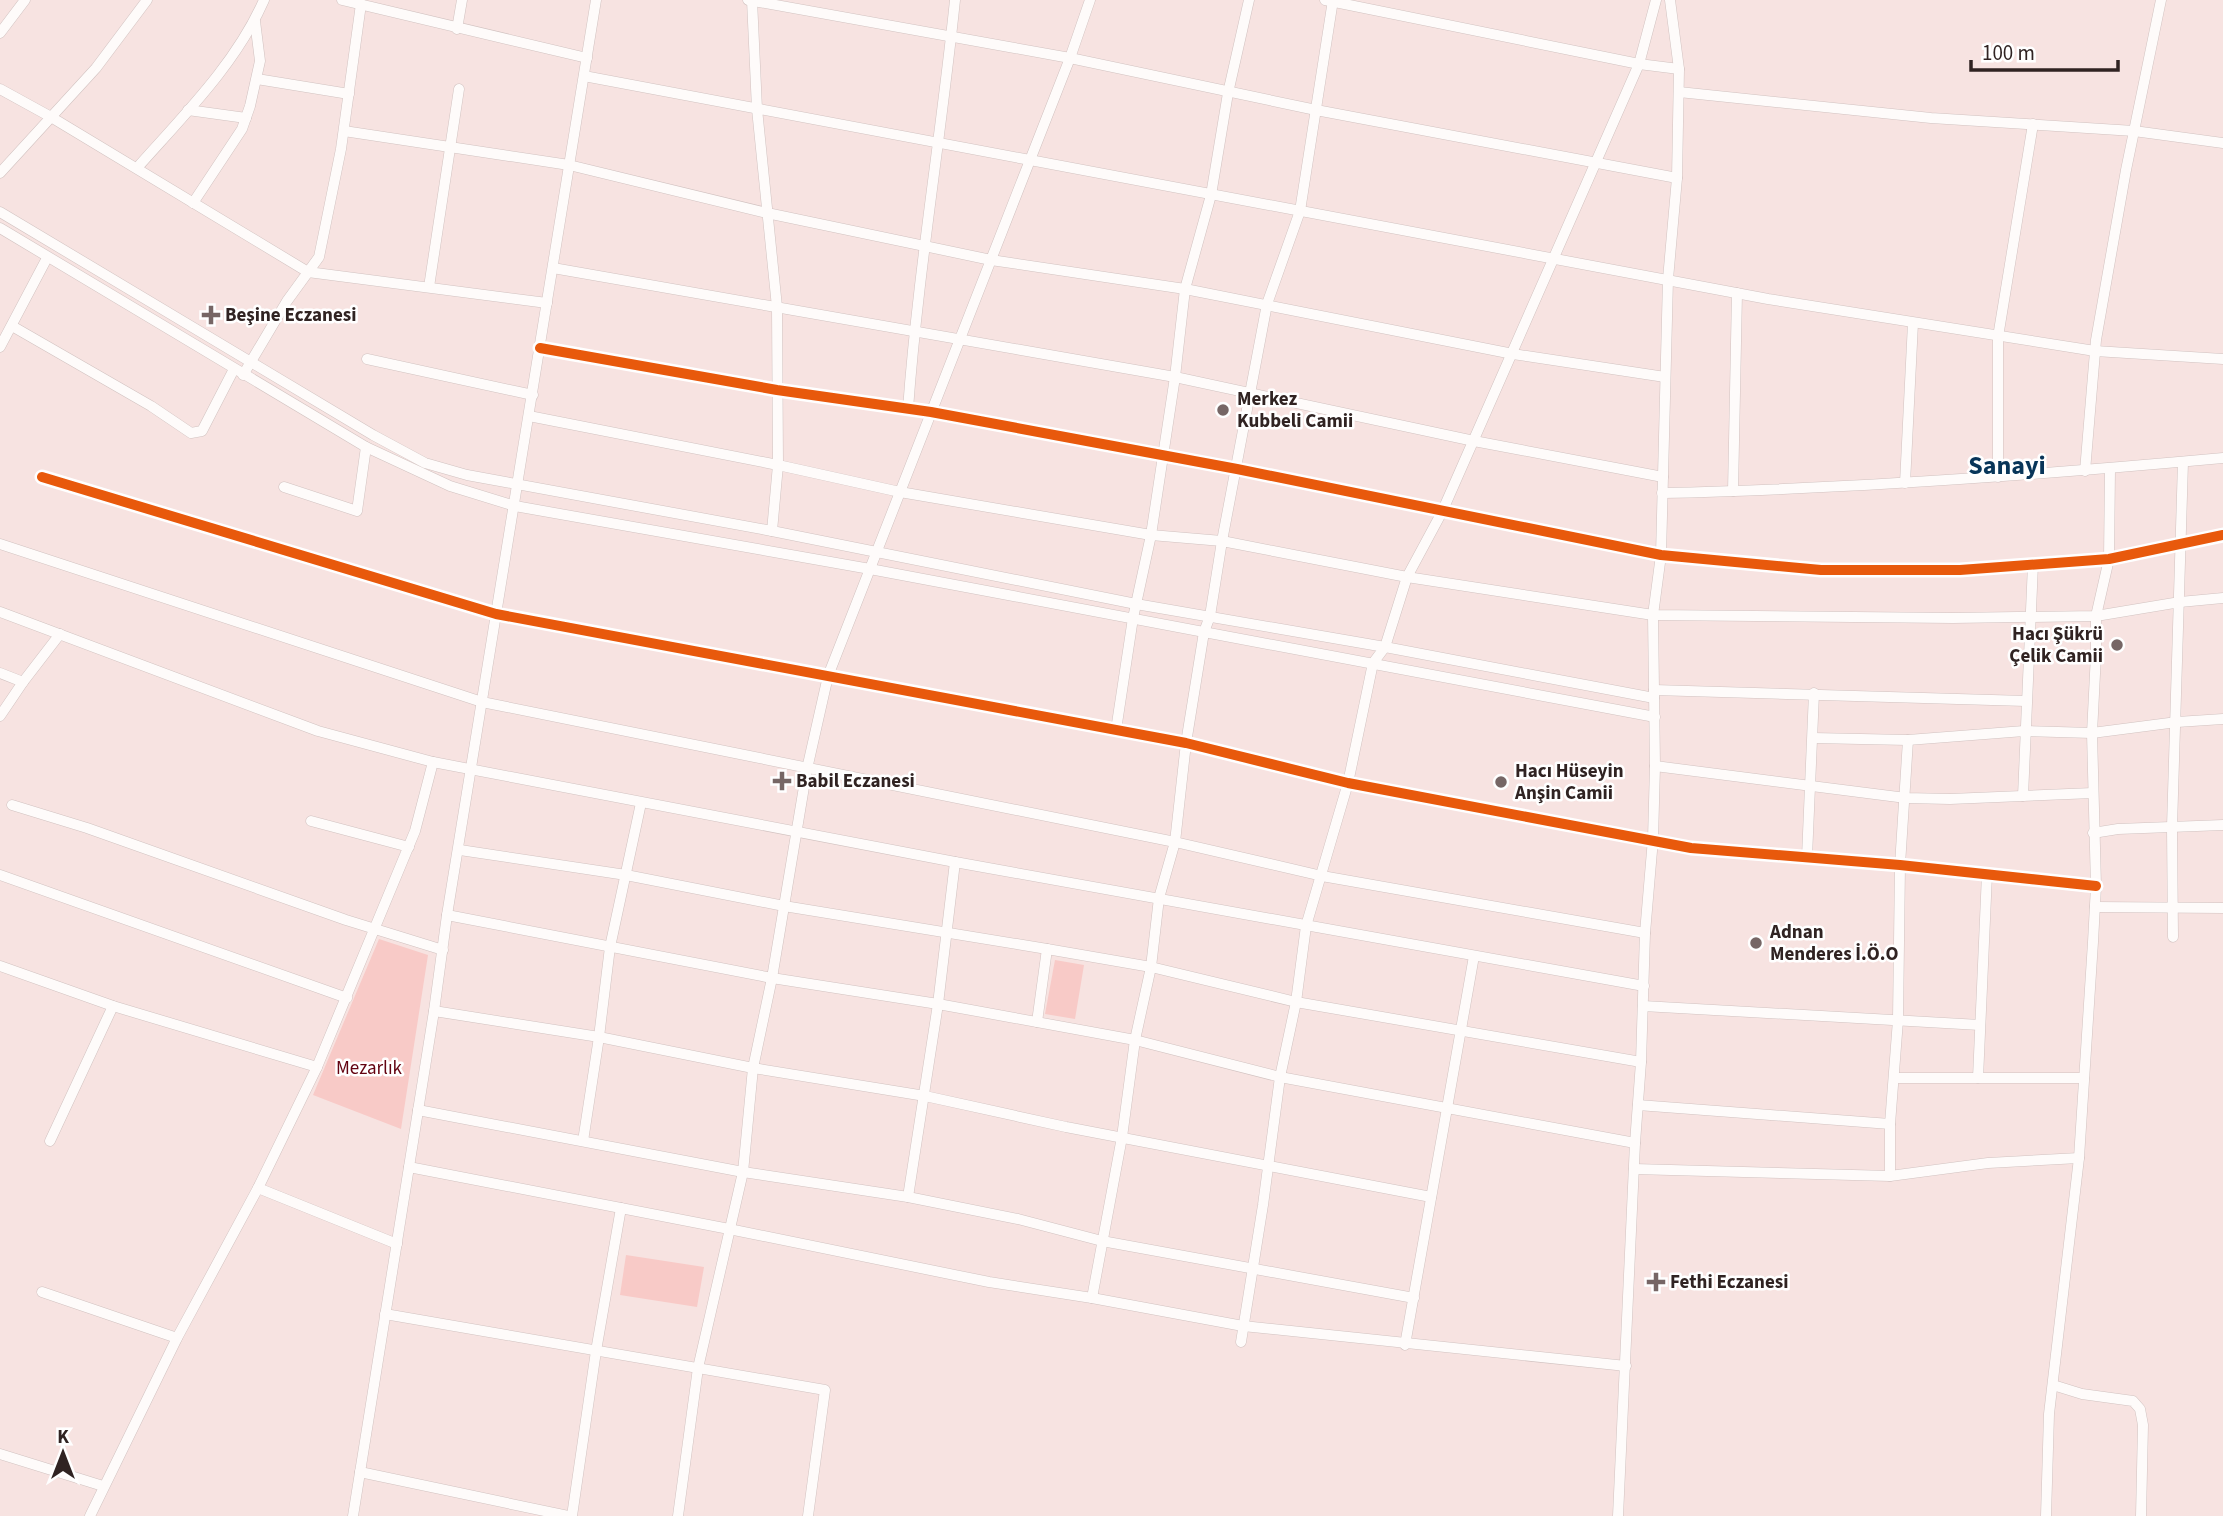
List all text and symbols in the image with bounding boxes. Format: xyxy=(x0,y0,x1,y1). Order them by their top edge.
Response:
scale bar xyxy=(1971,28,2118,72)
text: 100 m xyxy=(1982,38,2035,68)
place label: Beşine Eczanesi xyxy=(225,302,357,329)
marker: Beşine Eczanesi xyxy=(203,307,219,323)
place label: Merkez Kubbeli Camii xyxy=(1237,386,1353,435)
marker: Merkez Kubbeli Camii xyxy=(1215,402,1231,418)
district label: Sanayi xyxy=(1968,447,2046,484)
place label: Hacı Şükrü Çelik Camii xyxy=(2009,621,2103,670)
marker: Hacı Şükrü Çelik Camii xyxy=(2109,637,2125,653)
place label: Hacı Hüseyin Anşin Camii xyxy=(1514,758,1624,807)
place label: Babil Eczanesi xyxy=(796,768,915,795)
marker: Babil Eczanesi xyxy=(774,773,790,789)
marker: Hacı Hüseyin Anşin Camii xyxy=(1493,774,1509,790)
place label: Adnan Menderes İ.Ö.O xyxy=(1769,919,1898,968)
marker: Adnan Menderes İ.Ö.O xyxy=(1748,935,1764,951)
park label: Mezarlık xyxy=(336,1055,403,1082)
place label: Fethi Eczanesi xyxy=(1670,1269,1788,1296)
marker: Fethi Eczanesi xyxy=(1648,1274,1664,1290)
north arrow xyxy=(28,1418,98,1488)
text: K xyxy=(57,1424,69,1451)

